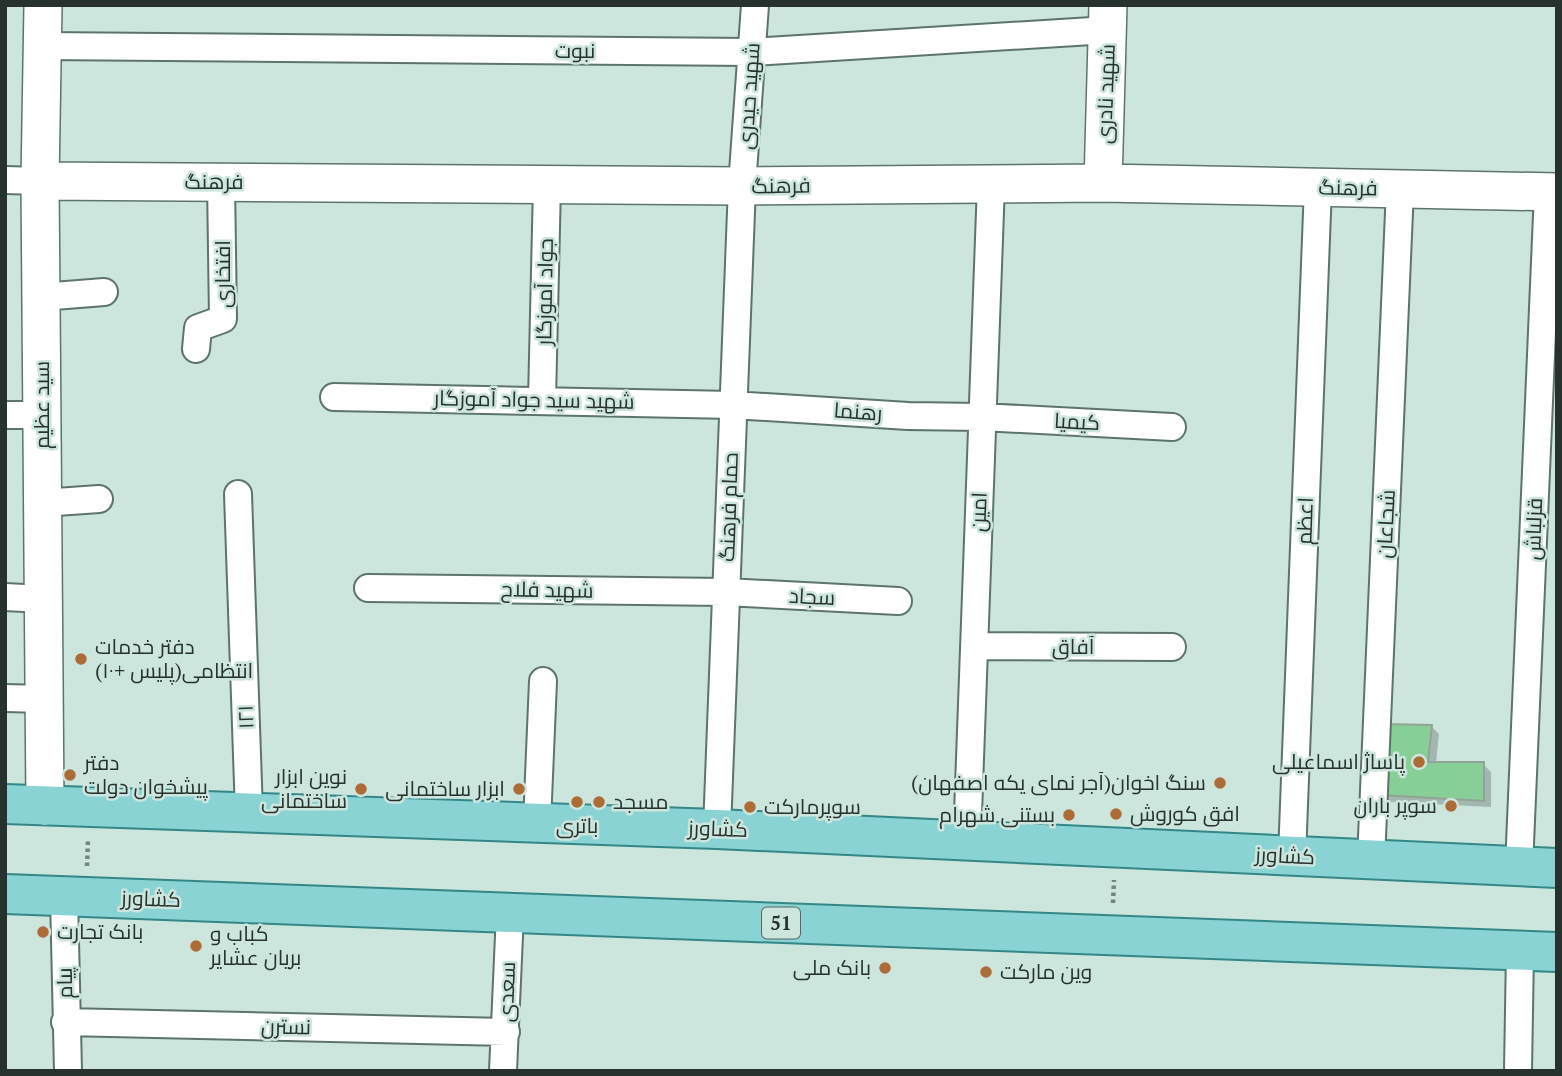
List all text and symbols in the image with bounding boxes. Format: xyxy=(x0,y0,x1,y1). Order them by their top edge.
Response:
street label: نبوت xyxy=(555,36,595,64)
street label: شهید حیدری xyxy=(730,42,766,150)
street label: شهید نادری xyxy=(1089,43,1121,144)
street label: فرهنگ xyxy=(184,167,244,195)
street label: فرهنگ xyxy=(751,170,811,200)
street label: فرهنگ xyxy=(1318,172,1378,202)
street label: جواد آموزگار xyxy=(529,238,559,347)
street label: افتخاری xyxy=(208,240,236,308)
street label: سید عظیم xyxy=(27,361,56,449)
street label: شهید سید جواد آموزگار xyxy=(432,383,635,415)
street label: رهنما xyxy=(833,395,883,427)
street label: کیمیا xyxy=(1053,406,1101,436)
street label: حمام فرهنگ xyxy=(712,452,745,562)
street label: شجاعان xyxy=(1369,489,1401,559)
street label: امین xyxy=(963,491,993,532)
street label: اعظم xyxy=(1289,497,1320,545)
street label: قزلباش xyxy=(1518,497,1548,561)
street label: شهید فلاح xyxy=(500,574,594,605)
street label: سجاد xyxy=(788,581,836,611)
place label: دفتر خدمات انتظامی(پلیس +۱۰) xyxy=(95,632,253,685)
street label: آفاق xyxy=(1052,632,1095,660)
marker: دفتر خدمات انتظامی(پلیس +۱۰) xyxy=(73,651,89,667)
street label: ۱۲۱ xyxy=(231,705,259,730)
place label: پاساژ اسماعیلی xyxy=(1272,747,1405,776)
place label: دفتر پیشخوان دولت xyxy=(83,748,208,801)
marker: پاساژ اسماعیلی xyxy=(1411,754,1427,770)
place label: نوین ابزار ساختمانی xyxy=(261,762,347,814)
marker: دفتر پیشخوان دولت xyxy=(62,767,78,783)
place label: سنگ اخوان(آجر نمای یکه اصفهان) xyxy=(911,768,1206,796)
place label: ابزار ساختمانی xyxy=(385,774,505,802)
marker: سنگ اخوان(آجر نمای یکه اصفهان) xyxy=(1212,775,1228,791)
marker: نوین ابزار ساختمانی xyxy=(353,781,369,797)
marker: ابزار ساختمانی xyxy=(511,781,527,797)
place label: مسجد xyxy=(613,787,668,815)
place label: سوپر باران xyxy=(1354,791,1437,820)
place label: سوپرمارکت xyxy=(764,792,861,821)
marker: باتری xyxy=(569,794,585,810)
marker: مسجد xyxy=(591,794,607,810)
marker: سوپر باران xyxy=(1443,798,1459,814)
marker: سوپرمارکت xyxy=(742,799,758,815)
place label: افق کوروش xyxy=(1130,799,1240,827)
place label: بستنی شهرام xyxy=(939,800,1055,829)
marker: افق کوروش xyxy=(1108,806,1124,822)
marker: بستنی شهرام xyxy=(1061,807,1077,823)
place label: باتری xyxy=(556,811,598,839)
street label: کشاورز xyxy=(687,813,748,843)
street label: کشاورز xyxy=(1253,839,1316,871)
street label: کشاورز xyxy=(120,883,181,913)
road number: 51 xyxy=(762,908,800,939)
place label: بانک تجارت xyxy=(57,917,143,945)
place label: کباب و بریان عشایر xyxy=(209,919,301,971)
marker: بانک تجارت xyxy=(35,924,51,940)
marker: کباب و بریان عشایر xyxy=(188,938,204,954)
place label: بانک ملی xyxy=(793,953,871,981)
place label: وین مارکت xyxy=(1000,957,1092,985)
marker: بانک ملی xyxy=(877,960,893,976)
street label: سعدی xyxy=(491,961,521,1023)
marker: وین مارکت xyxy=(978,964,994,980)
street label: پیام xyxy=(50,967,79,999)
street label: نسترن xyxy=(261,1012,311,1040)

